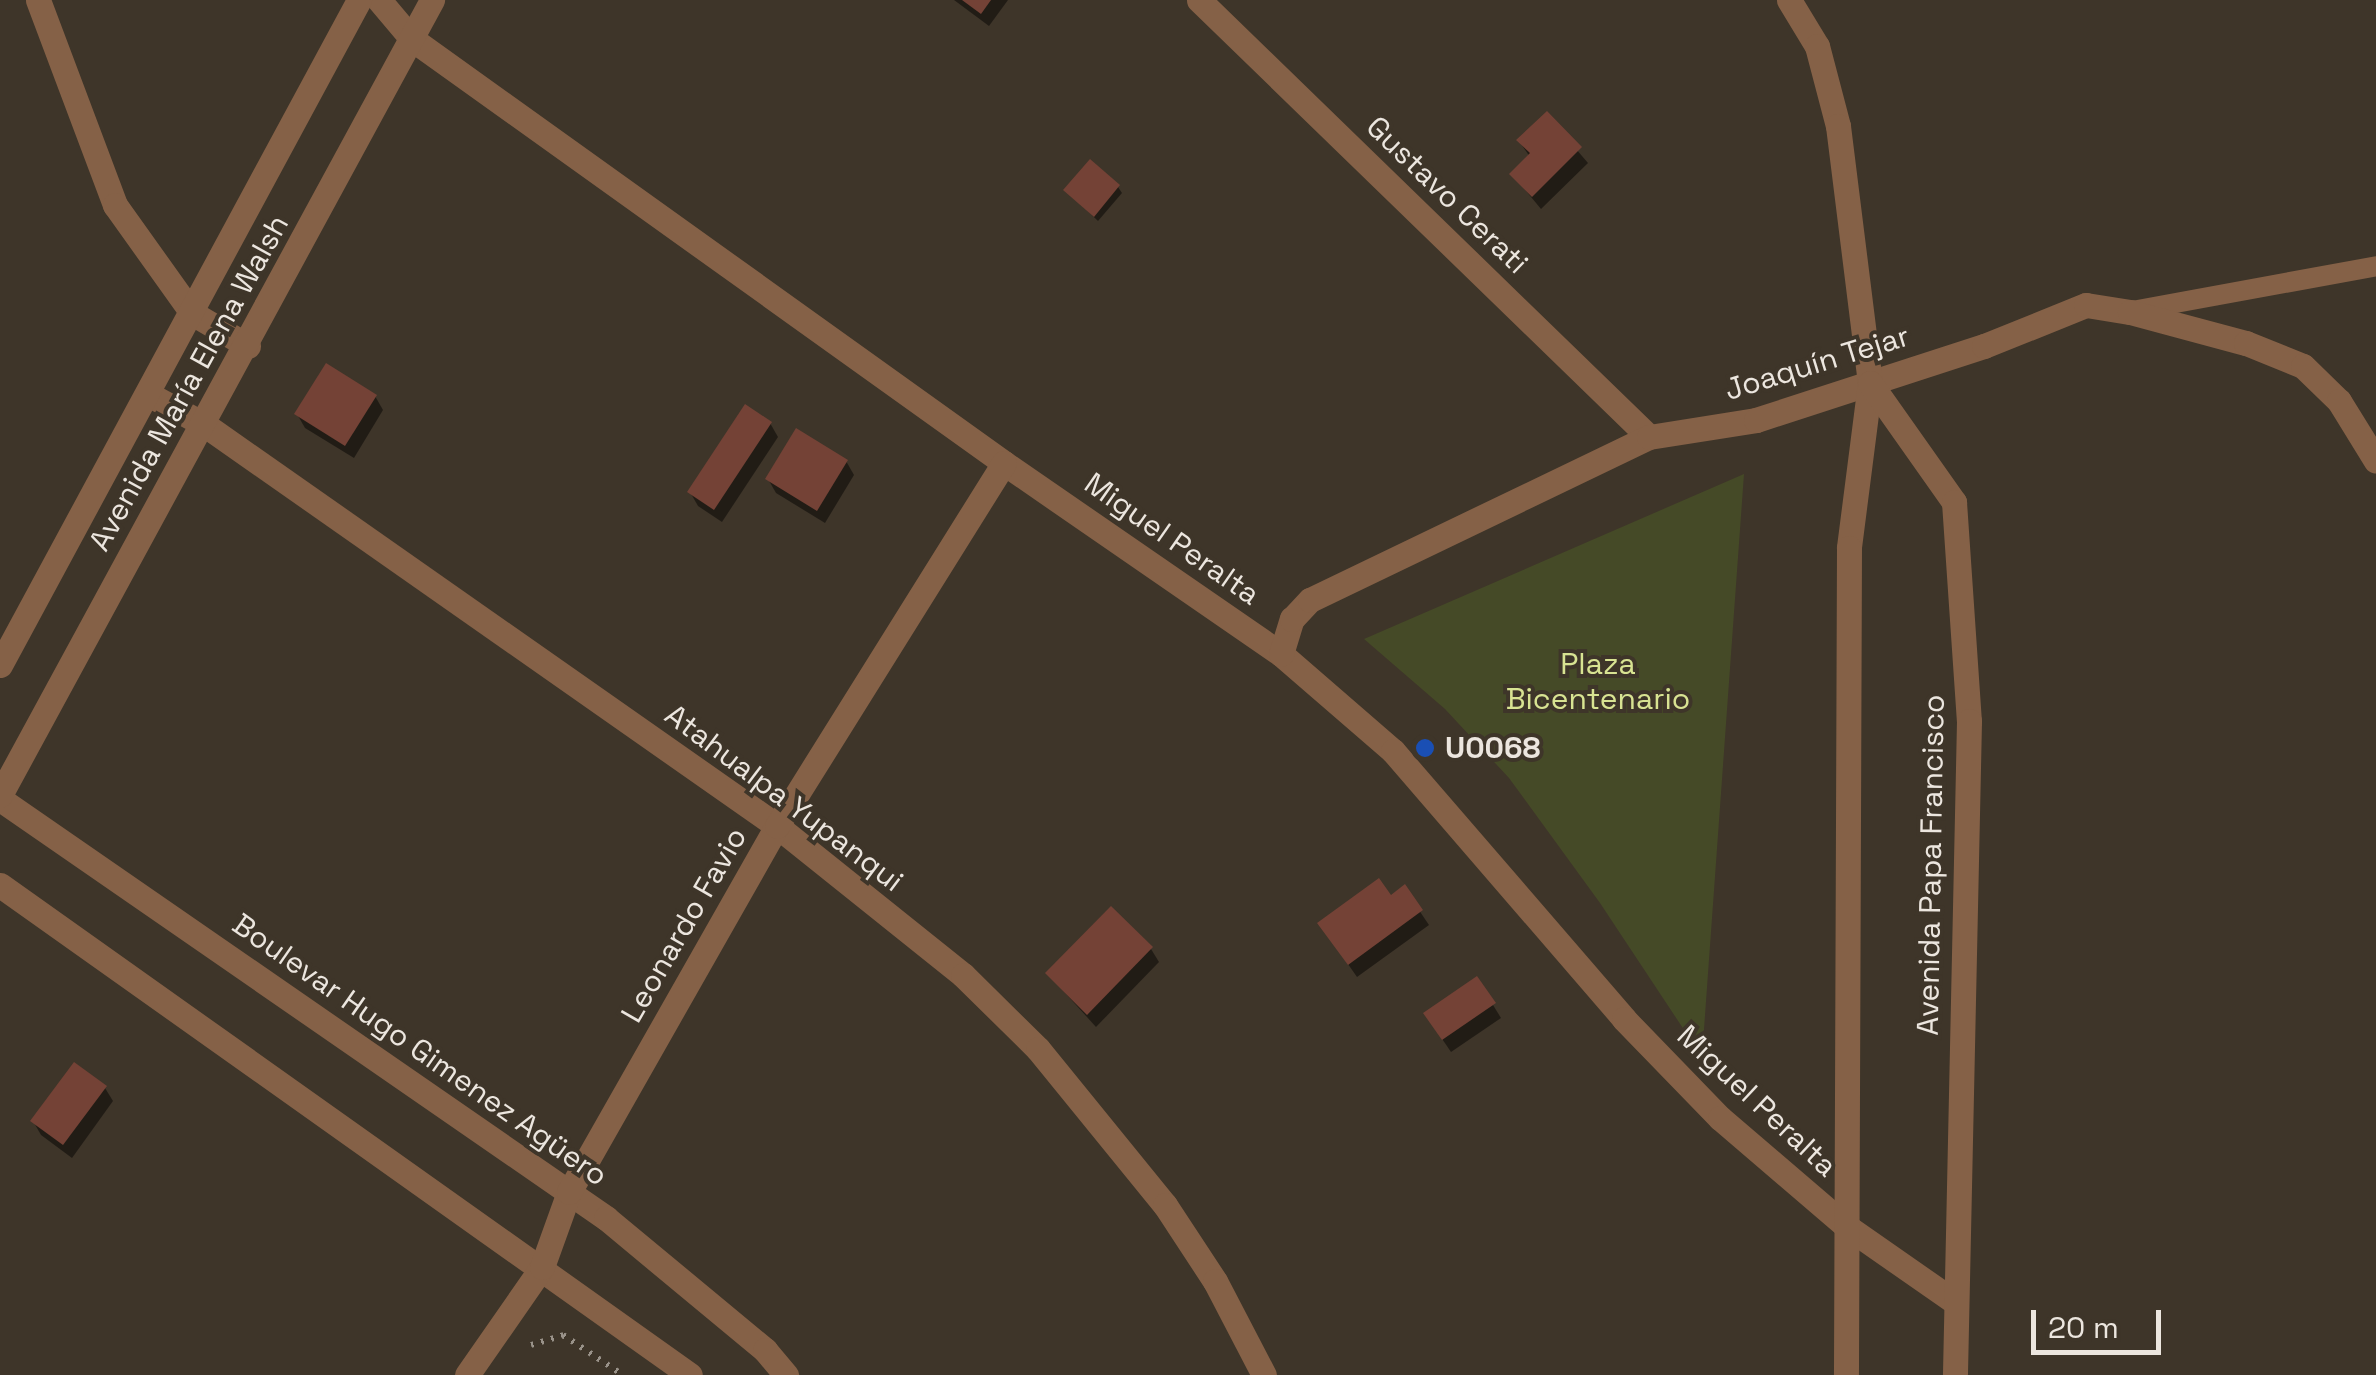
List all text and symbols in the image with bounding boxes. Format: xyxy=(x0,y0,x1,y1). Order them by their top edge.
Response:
street label: Gustavo Cerati xyxy=(1359,109,1535,281)
street label: Avenida María Elena Walsh xyxy=(81,209,297,557)
street label: Joaquín Tejar xyxy=(1720,318,1914,408)
street label: Miguel Peralta xyxy=(1078,465,1266,613)
park label: Plaza Bicentenario xyxy=(1506,646,1690,716)
street label: Avenida Papa Francisco xyxy=(1910,694,1952,1036)
street label: Atahualpa Yupanqui xyxy=(658,697,910,899)
place label: U0068 xyxy=(1445,730,1541,766)
marker: U0068 xyxy=(1414,737,1436,759)
street label: Leonardo Favio xyxy=(614,821,754,1029)
street label: Boulevar Hugo Gimenez Agüero xyxy=(225,906,615,1194)
street label: Miguel Peralta xyxy=(1670,1018,1844,1184)
scale bar xyxy=(2036,1290,2166,1352)
text: 20 m xyxy=(2048,1308,2119,1347)

